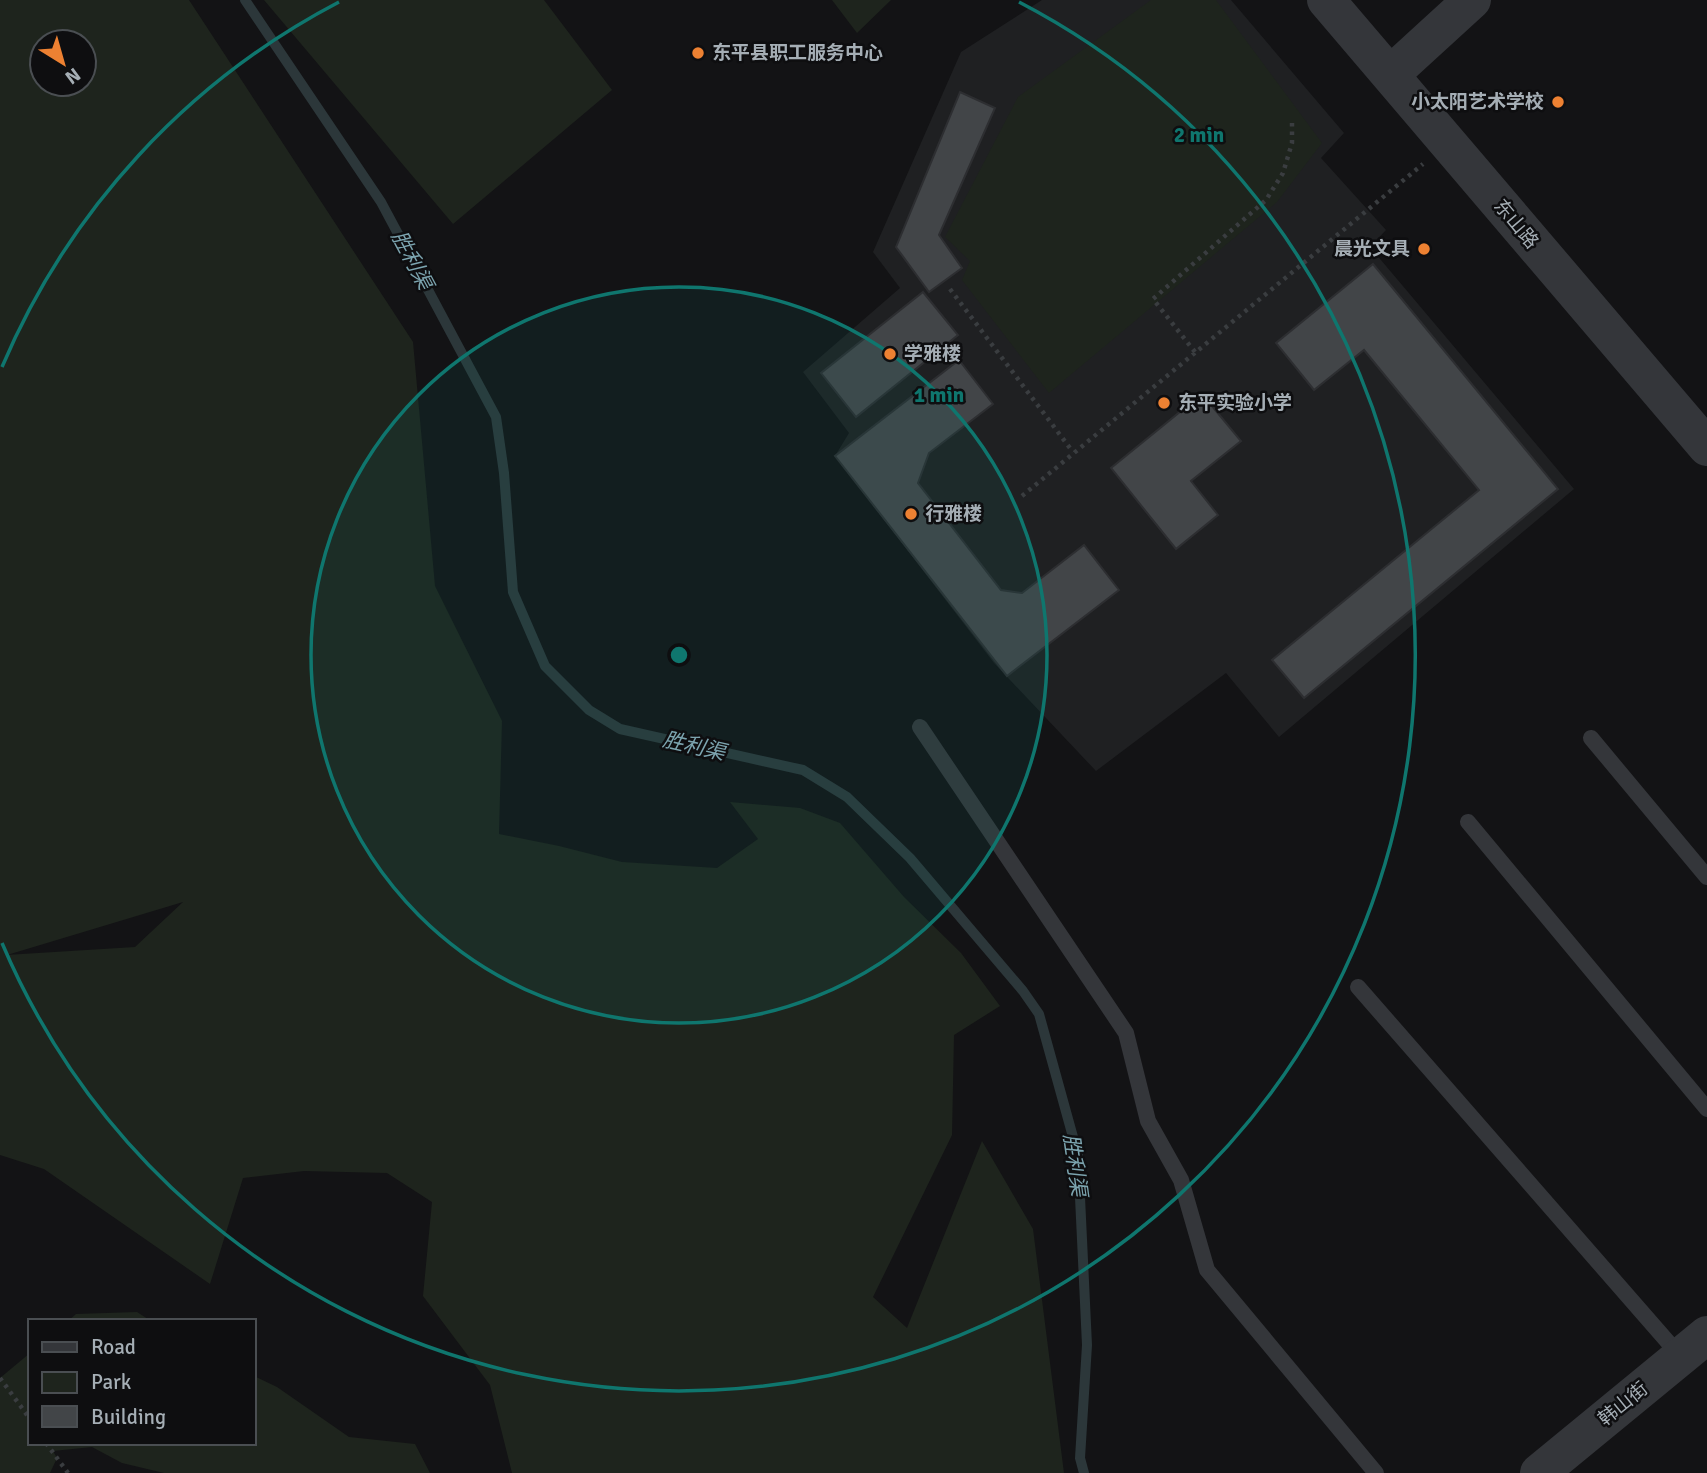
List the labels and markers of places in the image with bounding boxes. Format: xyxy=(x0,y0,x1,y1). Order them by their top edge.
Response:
place label: 东平县职工服务中心 xyxy=(712,41,883,65)
marker: 东平县职工服务中心 xyxy=(690,45,706,61)
place label: 小太阳艺术学校 xyxy=(1411,90,1544,114)
marker: 小太阳艺术学校 xyxy=(1550,94,1566,110)
place label: 晨光文具 xyxy=(1334,237,1410,261)
marker: 晨光文具 xyxy=(1416,241,1432,257)
place label: 学雅楼 xyxy=(904,342,961,366)
marker: 学雅楼 xyxy=(882,346,898,362)
place label: 东平实验小学 xyxy=(1178,391,1292,415)
marker: 东平实验小学 xyxy=(1156,395,1172,411)
place label: 行雅楼 xyxy=(925,502,982,526)
marker: 行雅楼 xyxy=(903,506,919,522)
centre of rings xyxy=(667,643,691,667)

